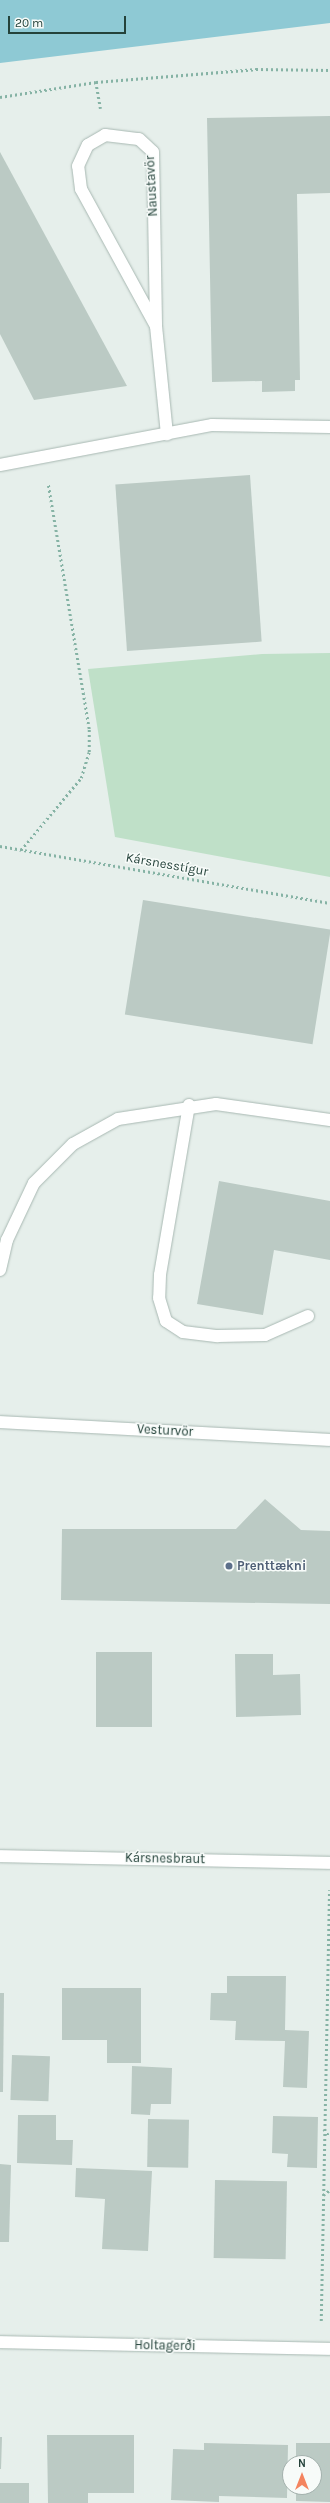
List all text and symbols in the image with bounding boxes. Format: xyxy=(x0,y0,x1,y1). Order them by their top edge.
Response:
scale bar xyxy=(10,8,128,34)
text: 20 m xyxy=(15,16,43,30)
street label: Naustavör xyxy=(143,155,161,217)
street label: Kársnesstígur xyxy=(125,850,209,880)
street label: Vesturvör xyxy=(137,1422,193,1440)
place label: Prenttækni xyxy=(237,1558,306,1574)
marker: Prenttækni xyxy=(224,1561,234,1571)
street label: Kársnesbraut xyxy=(125,1851,205,1867)
street label: Holtagerði xyxy=(134,2338,196,2354)
north arrow xyxy=(282,2455,322,2495)
text: N xyxy=(298,2457,306,2470)

